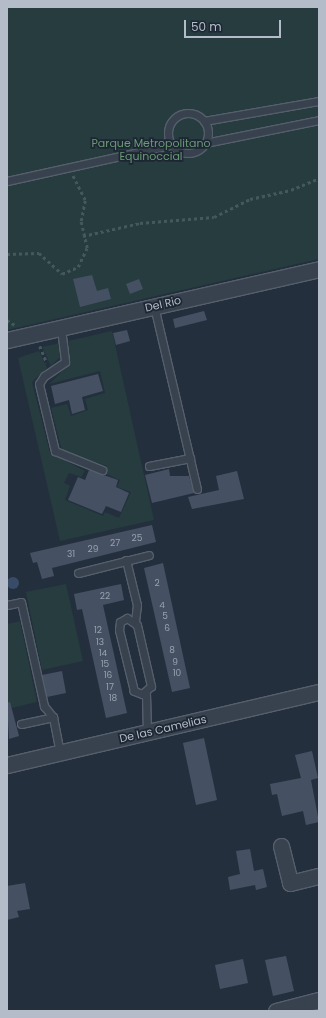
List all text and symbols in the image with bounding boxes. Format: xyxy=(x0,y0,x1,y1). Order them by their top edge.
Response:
scale bar xyxy=(186,12,283,38)
text: 50 m xyxy=(191,18,222,35)
park label: Parque Metropolitano Equinoccial xyxy=(92,137,210,163)
street label: Del Rio xyxy=(144,293,182,315)
house number: 25 xyxy=(132,533,142,543)
house number: 27 xyxy=(110,538,120,548)
house number: 29 xyxy=(88,544,98,554)
house number: 31 xyxy=(67,549,75,559)
house number: 2 xyxy=(154,578,160,588)
house number: 22 xyxy=(100,591,110,601)
house number: 4 xyxy=(159,600,165,610)
house number: 5 xyxy=(162,611,168,621)
house number: 6 xyxy=(164,623,170,633)
house number: 12 xyxy=(94,625,102,635)
house number: 13 xyxy=(96,637,104,647)
house number: 8 xyxy=(169,645,175,655)
house number: 14 xyxy=(99,648,107,658)
house number: 9 xyxy=(172,657,178,667)
house number: 15 xyxy=(101,659,109,669)
house number: 10 xyxy=(173,668,181,678)
house number: 16 xyxy=(104,670,112,680)
house number: 17 xyxy=(106,682,114,692)
house number: 18 xyxy=(109,693,117,703)
street label: De las Camelias xyxy=(118,713,208,745)

